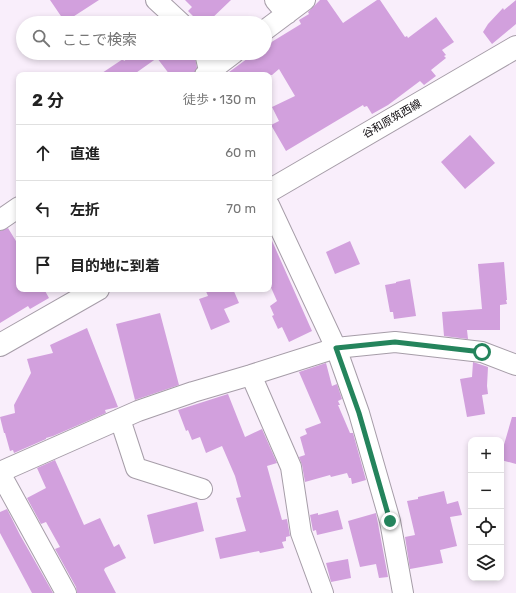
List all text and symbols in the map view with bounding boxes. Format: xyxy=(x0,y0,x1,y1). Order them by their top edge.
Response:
search box xyxy=(16,16,272,60)
icon: search xyxy=(30,27,52,49)
text: ここで検索 xyxy=(62,31,137,49)
text: 2 分 xyxy=(32,90,64,110)
text: 徒歩 · 130 m xyxy=(183,92,256,107)
street label: 谷和原筑西線 xyxy=(360,97,424,141)
icon: ahead xyxy=(32,142,54,164)
text: 直進 xyxy=(70,145,100,163)
text: 60 m xyxy=(225,145,256,160)
icon: left xyxy=(32,198,54,220)
text: 左折 xyxy=(70,201,100,219)
text: 70 m xyxy=(226,201,256,216)
icon: arrive xyxy=(32,254,54,276)
text: 目的地に到着 xyxy=(70,257,160,275)
route start xyxy=(473,343,491,361)
map controls xyxy=(468,437,504,581)
button: + xyxy=(468,437,504,473)
button: − xyxy=(468,473,504,509)
button: locate xyxy=(468,509,504,545)
route end xyxy=(381,512,399,530)
button: layers xyxy=(468,545,504,581)

